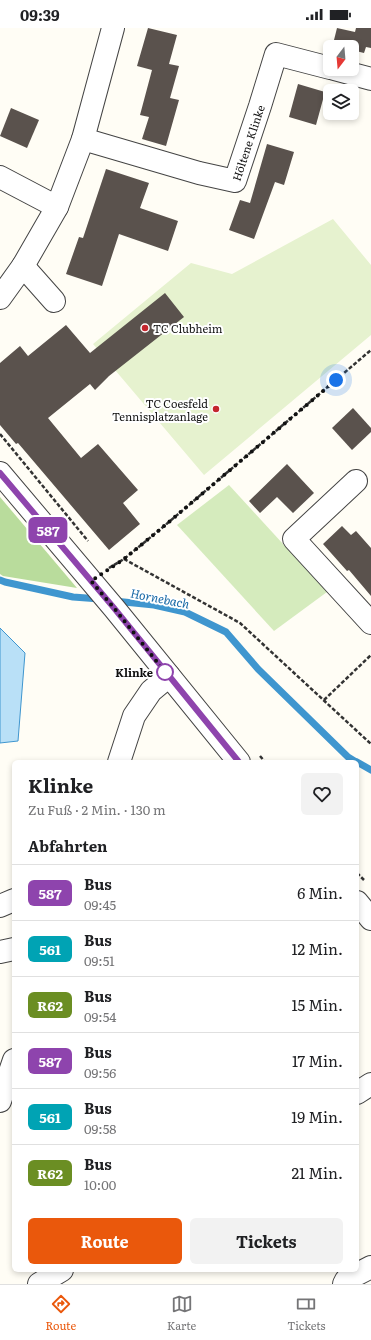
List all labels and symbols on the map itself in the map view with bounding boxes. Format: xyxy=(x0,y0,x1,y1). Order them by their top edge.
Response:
north arrow xyxy=(323,40,359,76)
street label: Höltene Klinke xyxy=(228,102,268,183)
place label: TC Clubheim xyxy=(153,320,223,336)
marker: TC Clubheim xyxy=(140,323,150,333)
your location xyxy=(326,370,346,390)
place label: TC Coesfeld Tennisplatzanlage xyxy=(112,395,208,424)
marker: TC Coesfeld Tennisplatzanlage xyxy=(211,404,221,414)
line badge: 587 xyxy=(25,517,71,543)
water label: Hornebach xyxy=(129,583,191,613)
marker: Klinke xyxy=(156,663,174,681)
place label: Klinke xyxy=(115,664,153,680)

